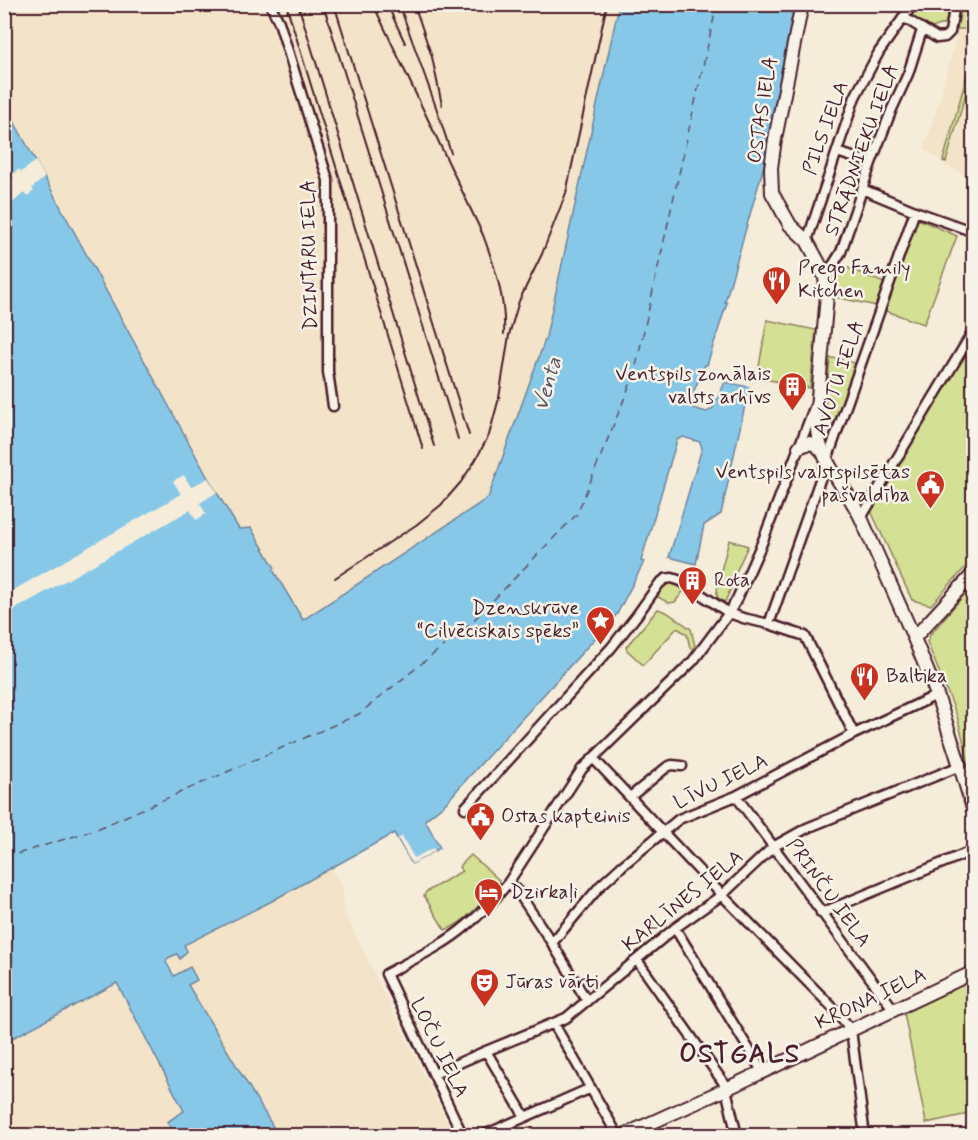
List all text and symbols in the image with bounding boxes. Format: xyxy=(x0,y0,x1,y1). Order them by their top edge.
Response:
street label: OSTAS IELA xyxy=(741,55,785,165)
street label: STRĀDNIEKU IELA xyxy=(818,60,906,240)
street label: PILS IELA xyxy=(797,77,855,179)
street label: DZINTARU IELA xyxy=(295,179,325,331)
place label: Prego Family Kitchen xyxy=(798,255,910,305)
restaurant icon: Prego Family Kitchen xyxy=(761,264,793,306)
street label: AVOTU IELA xyxy=(807,317,871,439)
water label: Venta xyxy=(527,354,569,414)
place label: Ventspils zonālais valsts arhīvs xyxy=(615,361,771,411)
building icon: Ventspils zonālais valsts arhīvs xyxy=(776,370,808,412)
place label: Ventspils valstspilsētas pašvaldība xyxy=(715,459,910,509)
public building icon: Ventspils valstspilsētas pašvaldība xyxy=(915,468,947,510)
building icon: Rota xyxy=(677,564,709,606)
place label: Rota xyxy=(714,567,750,594)
place label: Dzenskrūve “Cilvēciskais spēks” xyxy=(417,595,579,645)
place icon: Dzenskrūve “Cilvēciskais spēks” xyxy=(584,604,616,646)
restaurant icon: Baltika xyxy=(849,660,881,702)
place label: Baltika xyxy=(886,663,947,690)
street label: LĪVU IELA xyxy=(669,748,773,816)
public building icon: Ostas kapteinis xyxy=(464,800,496,842)
place label: Ostas kapteinis xyxy=(501,803,631,830)
street label: PRINČU IELA xyxy=(779,833,877,953)
street label: KARLĪNES IELA xyxy=(617,844,749,958)
hotel icon: Dzirkaļi xyxy=(473,876,505,918)
place label: Dzirkaļi xyxy=(510,879,578,906)
street label: KROŅA IELA xyxy=(811,962,931,1036)
theatre icon: Jūras vārti xyxy=(468,966,500,1008)
place label: Jūras vārti xyxy=(505,969,598,996)
street label: LOČU IELA xyxy=(403,994,475,1102)
district label: OSTGALS xyxy=(679,1038,801,1072)

